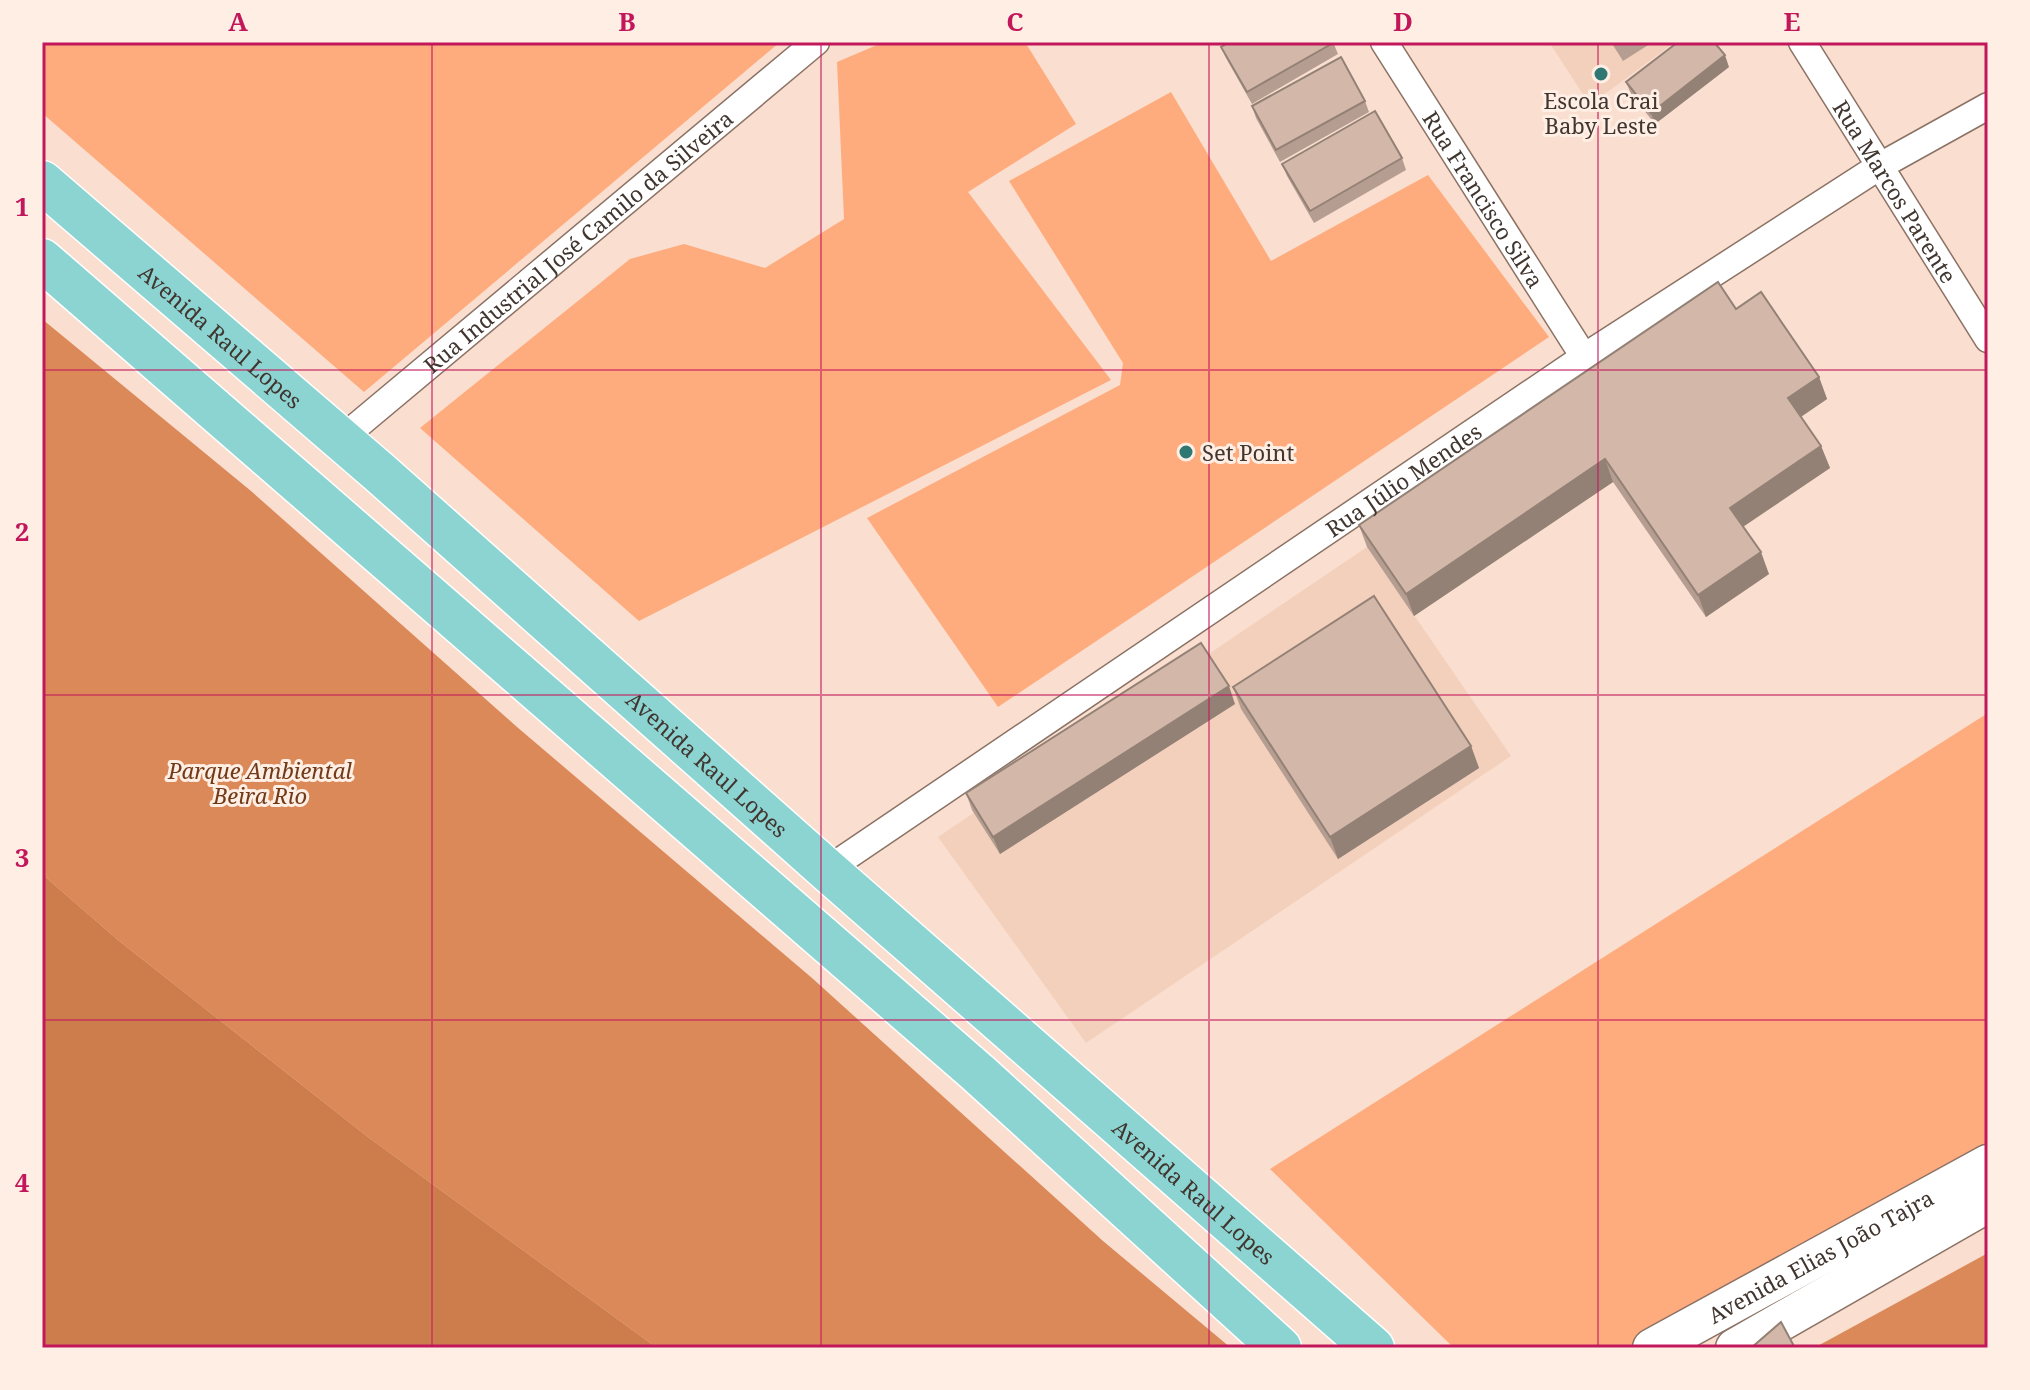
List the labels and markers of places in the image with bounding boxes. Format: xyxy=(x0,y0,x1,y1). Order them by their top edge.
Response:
marker: Escola Crai Baby Leste xyxy=(1592,65,1610,83)
place label: Escola Crai Baby Leste xyxy=(1544,85,1658,140)
place label: Set Point xyxy=(1202,437,1294,467)
marker: Set Point xyxy=(1177,443,1195,461)

